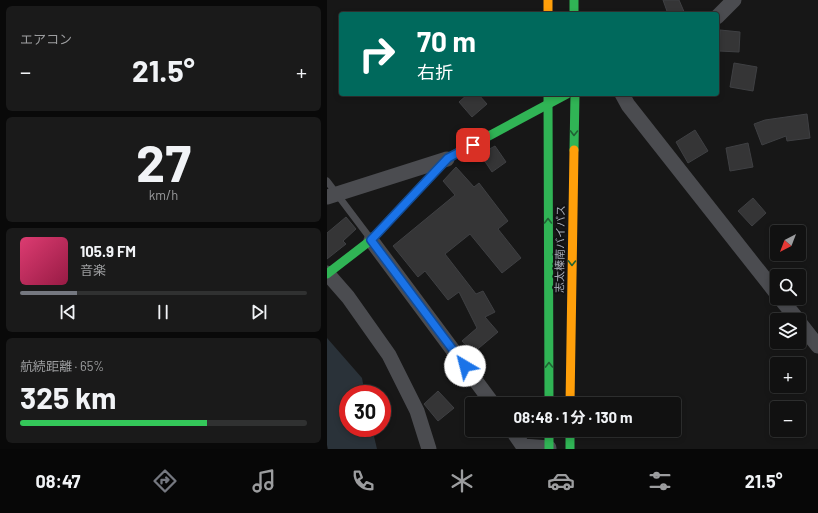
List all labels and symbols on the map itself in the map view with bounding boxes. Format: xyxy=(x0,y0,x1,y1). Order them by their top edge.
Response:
pin xyxy=(456,128,490,162)
one-way arrow xyxy=(570,130,578,136)
street label: 志太榛南バイパス xyxy=(552,205,567,293)
one-way arrow xyxy=(544,218,552,224)
north arrow xyxy=(770,225,806,261)
one-way arrow xyxy=(568,260,576,266)
position arrow xyxy=(444,345,486,387)
one-way arrow xyxy=(544,362,553,368)
speed limit sign: 30 xyxy=(339,385,391,437)

